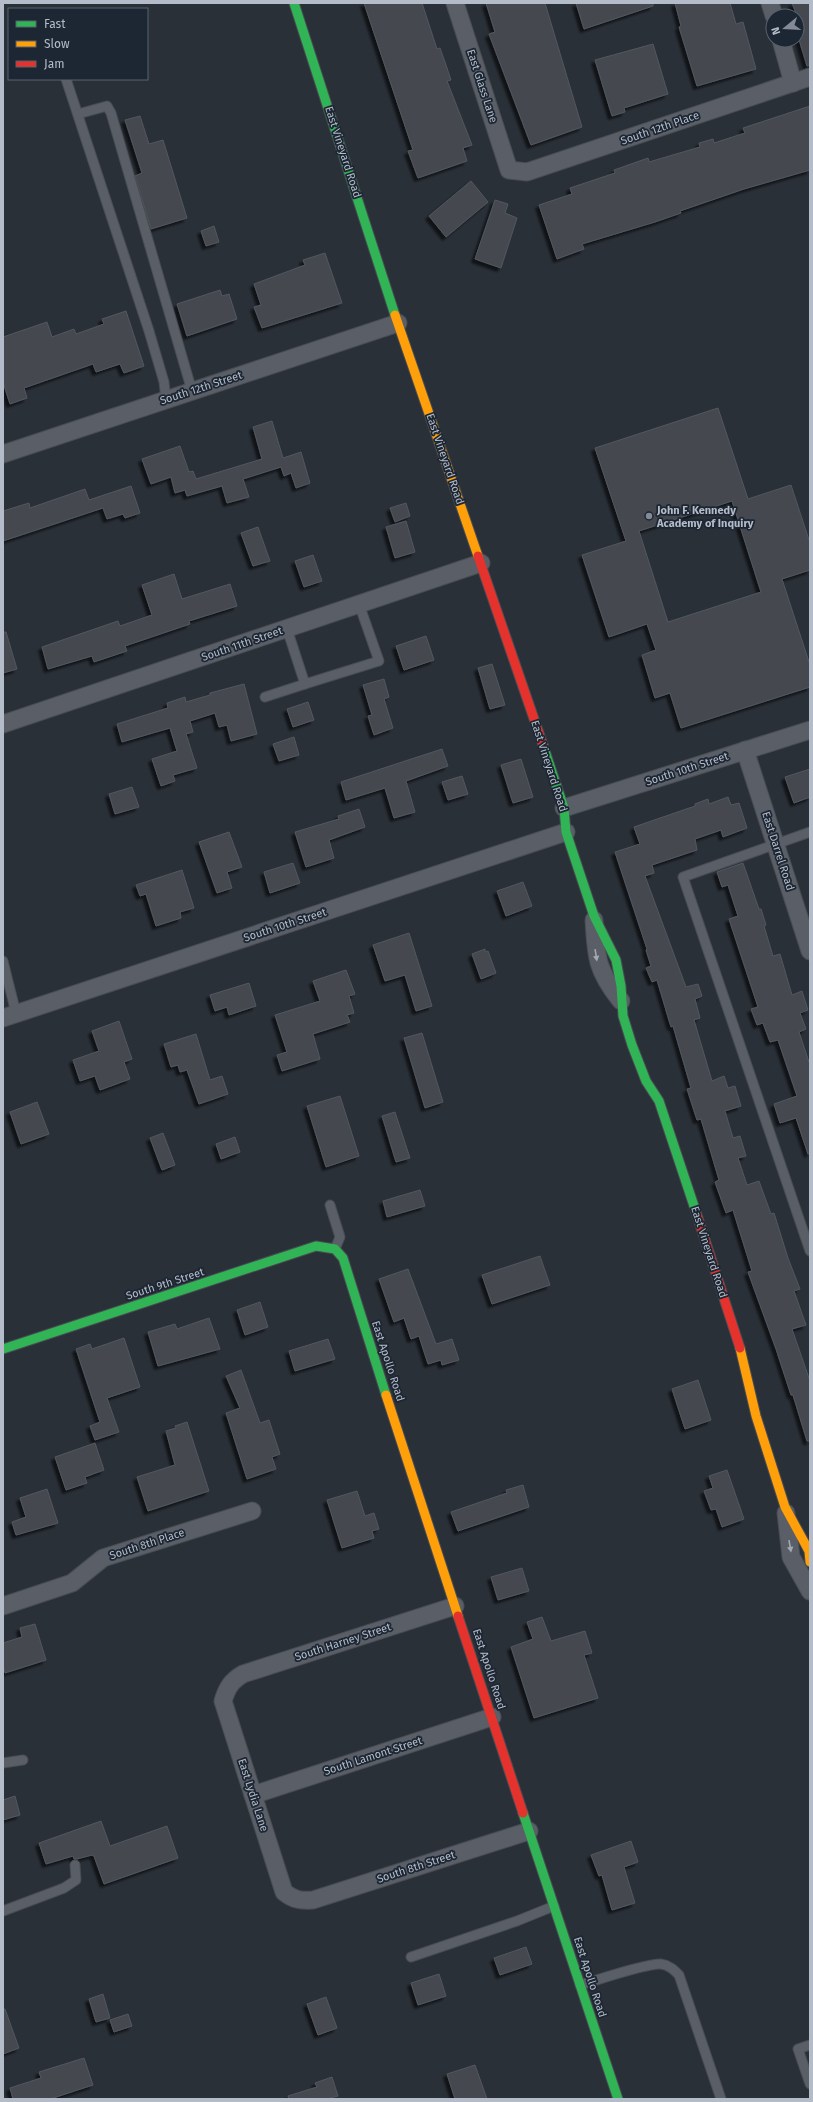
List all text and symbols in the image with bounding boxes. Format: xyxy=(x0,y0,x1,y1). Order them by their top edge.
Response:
legend xyxy=(8,8,148,80)
north arrow xyxy=(765,8,805,48)
text: Fast xyxy=(44,17,66,31)
text: N xyxy=(769,25,783,36)
text: Slow xyxy=(44,37,70,51)
street label: East Glass Lane xyxy=(464,48,500,124)
text: Jam xyxy=(44,57,64,71)
street label: East Vineyard Road xyxy=(322,105,364,199)
street label: South 12th Place xyxy=(619,108,701,148)
street label: South 12th Street xyxy=(158,369,244,407)
street label: East Vineyard Road xyxy=(423,412,467,506)
place label: John F. Kennedy Academy of Inquiry xyxy=(656,504,754,530)
marker: John F. Kennedy Academy of Inquiry xyxy=(644,511,654,521)
street label: South 11th Street xyxy=(200,624,284,664)
street label: East Vineyard Road xyxy=(528,719,570,813)
street label: South 10th Street xyxy=(644,749,730,789)
street label: East Darrel Road xyxy=(759,810,797,892)
street label: South 10th Street xyxy=(242,905,328,945)
one-way arrow xyxy=(594,949,600,961)
street label: East Vineyard Road xyxy=(688,1205,730,1299)
street label: South 9th Street xyxy=(124,1265,206,1303)
street label: East Apollo Road xyxy=(369,1319,407,1403)
street label: South 8th Place xyxy=(108,1526,186,1562)
one-way arrow xyxy=(787,1540,793,1552)
street label: South Harney Street xyxy=(293,1620,393,1664)
street label: East Apollo Road xyxy=(470,1627,508,1711)
street label: South Lamont Street xyxy=(322,1734,424,1778)
street label: East Lydia Lane xyxy=(235,1757,271,1833)
street label: South 8th Street xyxy=(375,1848,457,1886)
street label: East Apollo Road xyxy=(571,1935,609,2019)

